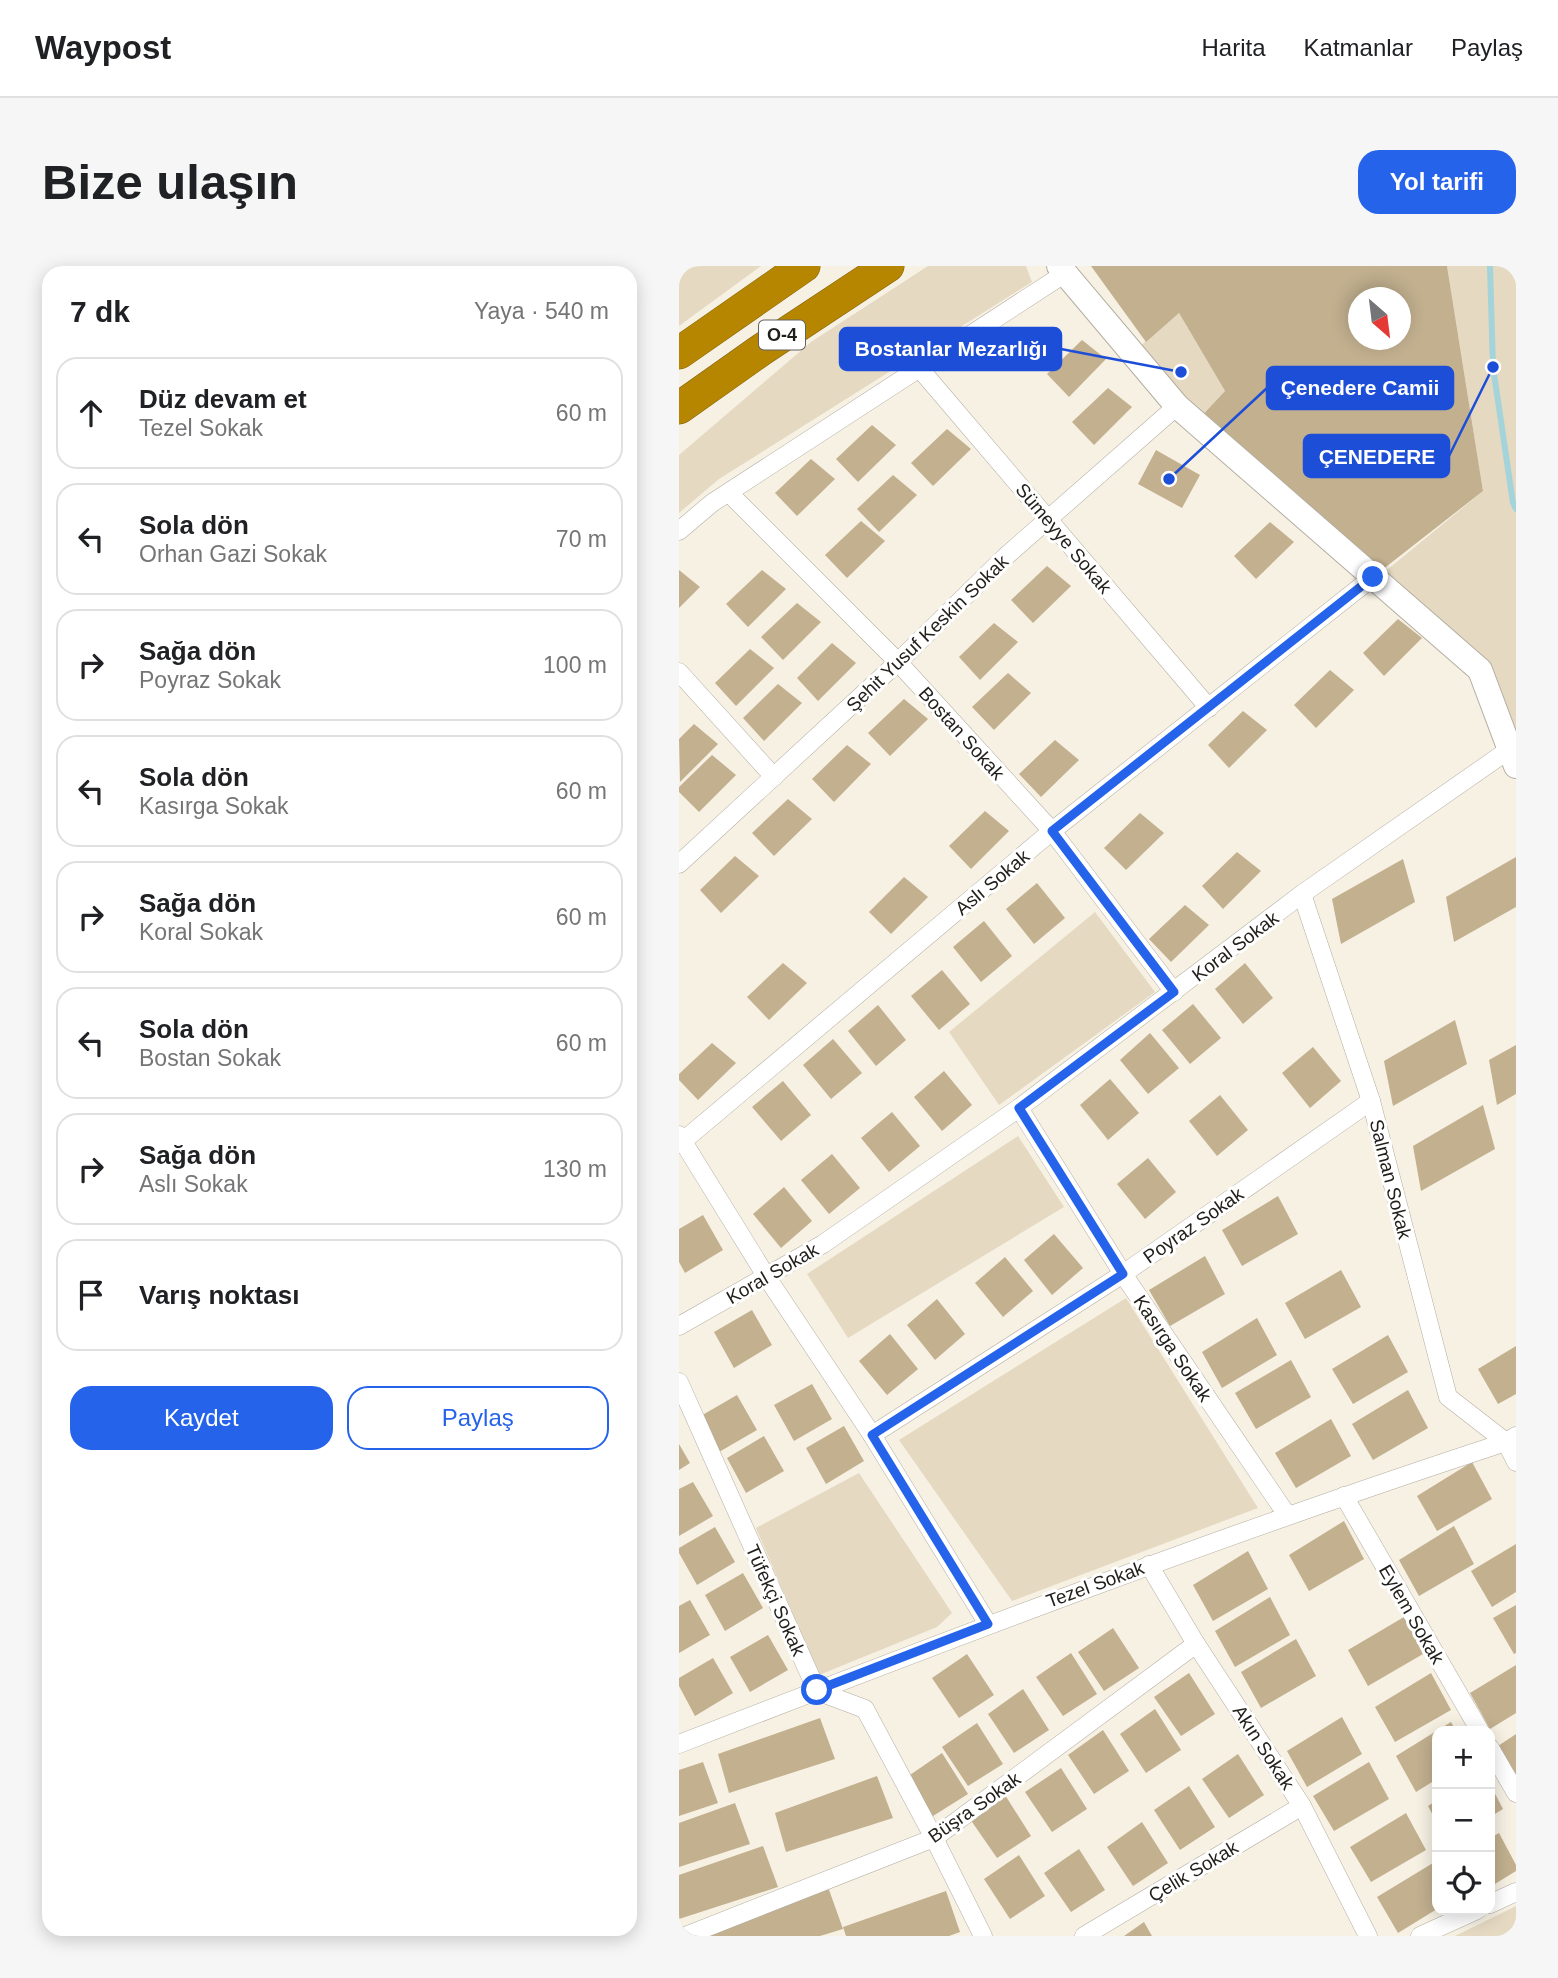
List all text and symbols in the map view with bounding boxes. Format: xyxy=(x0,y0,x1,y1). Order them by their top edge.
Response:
text: Waypost xyxy=(35,29,171,66)
text: Harita xyxy=(1202,34,1266,61)
text: Katmanlar xyxy=(1304,34,1413,61)
text: Paylaş xyxy=(1451,34,1523,61)
button: Yol tarifi xyxy=(1358,150,1516,214)
text: Bize ulaşın xyxy=(42,155,298,209)
north arrow xyxy=(1348,287,1411,350)
text: 7 dk xyxy=(70,295,130,328)
text: Yaya · 540 m xyxy=(474,298,609,324)
road number: O-4 xyxy=(759,321,805,350)
callout: Bostanlar Mezarlığı xyxy=(840,328,1061,370)
text: Bostanlar Mezarlığı xyxy=(855,337,1047,360)
callout: Çenedere Camii xyxy=(1267,367,1453,409)
text: Çenedere Camii xyxy=(1281,376,1439,399)
text: Düz devam et xyxy=(139,384,307,414)
icon: ahead xyxy=(72,394,110,432)
text: 60 m xyxy=(556,400,607,426)
text: Tezel Sokak xyxy=(139,415,263,441)
callout: ÇENEDERE xyxy=(1304,435,1449,477)
text: ÇENEDERE xyxy=(1319,445,1435,468)
street label: Sümeyye Sokak xyxy=(1011,479,1116,598)
text: Sola dön xyxy=(139,510,249,540)
icon: left xyxy=(72,520,110,558)
text: 70 m xyxy=(556,526,607,552)
text: Orhan Gazi Sokak xyxy=(139,541,327,567)
street label: Şehit Yusuf Keskin Sokak xyxy=(842,550,1013,716)
route end xyxy=(1357,561,1388,592)
text: Sağa dön xyxy=(139,636,256,666)
icon: right xyxy=(72,646,110,684)
text: 100 m xyxy=(543,652,607,678)
text: Poyraz Sokak xyxy=(139,667,281,693)
street label: Bostan Sokak xyxy=(915,683,1009,784)
text: Sola dön xyxy=(139,762,249,792)
icon: left xyxy=(72,772,110,810)
text: 60 m xyxy=(556,778,607,804)
text: Kasırga Sokak xyxy=(139,793,289,819)
street label: Aslı Sokak xyxy=(951,845,1034,919)
text: Sağa dön xyxy=(139,888,256,918)
icon: right xyxy=(72,898,110,936)
text: 60 m xyxy=(556,904,607,930)
street label: Koral Sokak xyxy=(1188,907,1283,986)
text: Koral Sokak xyxy=(139,919,263,945)
text: Sola dön xyxy=(139,1014,249,1044)
icon: left xyxy=(72,1024,110,1062)
text: 60 m xyxy=(556,1030,607,1056)
text: Bostan Sokak xyxy=(139,1045,281,1071)
street label: Salman Sokak xyxy=(1366,1117,1416,1242)
text: Sağa dön xyxy=(139,1140,256,1170)
icon: right xyxy=(72,1150,110,1188)
text: 130 m xyxy=(543,1156,607,1182)
text: Aslı Sokak xyxy=(139,1171,248,1197)
street label: Poyraz Sokak xyxy=(1139,1183,1248,1268)
street label: Koral Sokak xyxy=(723,1238,822,1308)
icon: arrive xyxy=(72,1276,110,1314)
text: Varış noktası xyxy=(139,1280,299,1310)
street label: Kasırga Sokak xyxy=(1129,1291,1216,1406)
button: Kaydet xyxy=(70,1386,333,1450)
button: Paylaş xyxy=(347,1386,609,1450)
street label: Tüfekçi Sokak xyxy=(742,1541,810,1659)
street label: Tezel Sokak xyxy=(1043,1557,1147,1612)
street label: Eylem Sokak xyxy=(1375,1561,1449,1668)
route start xyxy=(801,1674,832,1705)
street label: Akın Sokak xyxy=(1229,1701,1299,1794)
map controls xyxy=(1432,1726,1495,1915)
button: + xyxy=(1432,1726,1495,1789)
street label: Büşra Sokak xyxy=(924,1768,1025,1847)
button: − xyxy=(1432,1789,1495,1852)
street label: Çelik Sokak xyxy=(1145,1836,1242,1906)
button: locate xyxy=(1432,1852,1495,1915)

